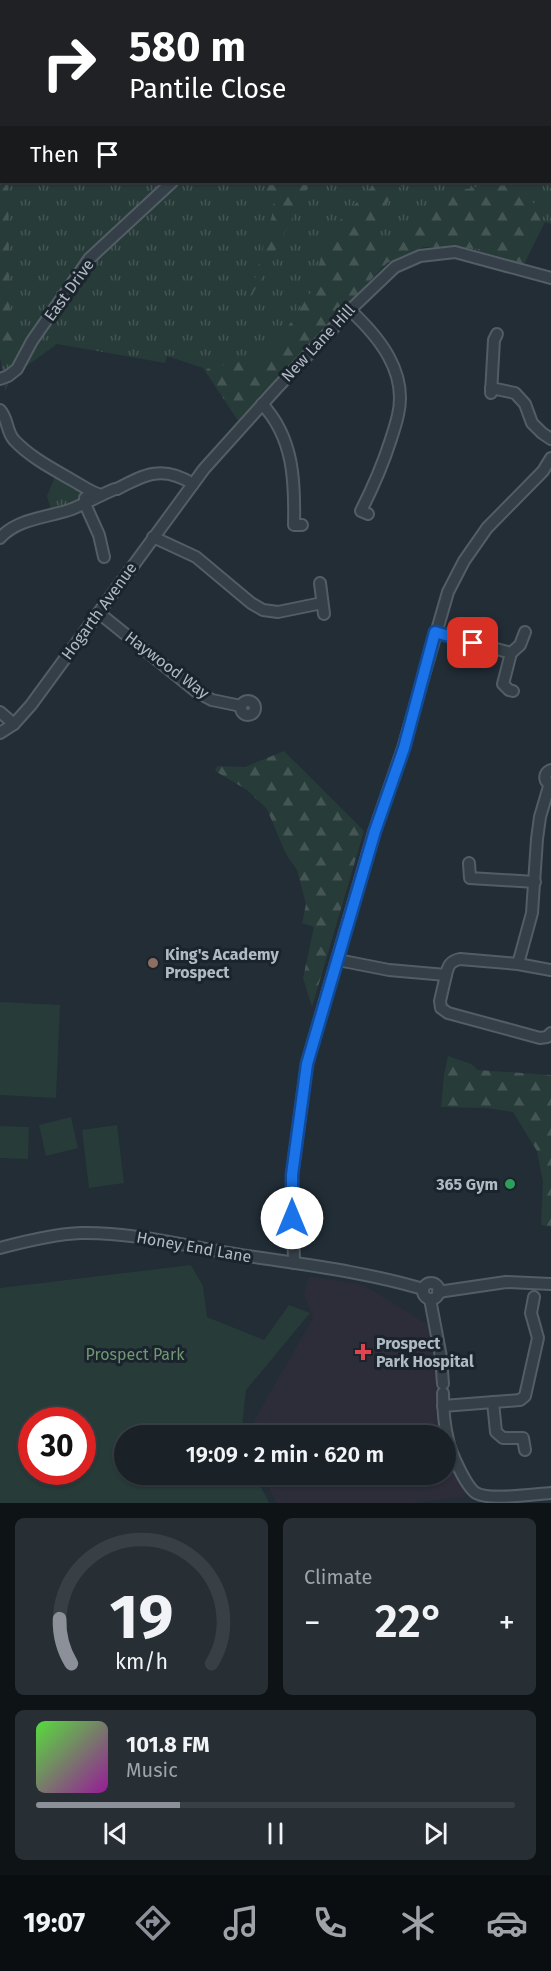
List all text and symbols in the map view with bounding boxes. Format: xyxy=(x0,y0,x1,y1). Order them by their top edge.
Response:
text: 580 m xyxy=(129,22,246,72)
icon: right xyxy=(30,24,108,102)
text: Pantile Close xyxy=(129,73,286,105)
icon: arrive xyxy=(91,138,124,171)
text: Then xyxy=(30,141,79,168)
street label: East Drive xyxy=(40,255,98,325)
street label: New Lane Hill xyxy=(277,300,359,386)
street label: Hogarth Avenue xyxy=(57,559,141,663)
pin xyxy=(447,617,498,668)
icon: arrive xyxy=(456,626,489,659)
street label: Haywood Way xyxy=(121,627,213,703)
place label: King's Academy Prospect xyxy=(165,945,279,982)
marker: King's Academy Prospect xyxy=(146,956,160,970)
place label: 365 Gym xyxy=(435,1175,498,1194)
marker: 365 Gym xyxy=(503,1177,517,1191)
position arrow xyxy=(260,1186,324,1250)
street label: Honey End Lane xyxy=(135,1228,253,1266)
place label: Prospect Park Hospital xyxy=(376,1334,474,1371)
marker: Prospect Park Hospital xyxy=(354,1343,372,1361)
park label: Prospect Park xyxy=(86,1345,185,1364)
speed limit sign: 30 xyxy=(18,1407,96,1485)
text: 19:09 · 2 min · 620 m xyxy=(186,1441,384,1468)
text: Climate xyxy=(304,1565,372,1589)
text: 19 xyxy=(110,1580,173,1655)
text: 22° xyxy=(375,1595,444,1649)
text: − xyxy=(304,1603,321,1643)
text: + xyxy=(499,1603,515,1643)
text: km/h xyxy=(115,1649,168,1675)
text: 101.8 FM xyxy=(126,1731,210,1758)
text: Music xyxy=(126,1758,178,1782)
icon: previous xyxy=(99,1817,132,1850)
icon: pause xyxy=(259,1817,292,1850)
icon: next xyxy=(419,1817,452,1850)
icon: directions xyxy=(132,1902,174,1944)
icon: music xyxy=(220,1902,262,1944)
icon: phone xyxy=(309,1902,351,1944)
icon: climate xyxy=(397,1902,439,1944)
icon: car xyxy=(486,1902,528,1944)
text: 19:07 xyxy=(23,1907,85,1939)

